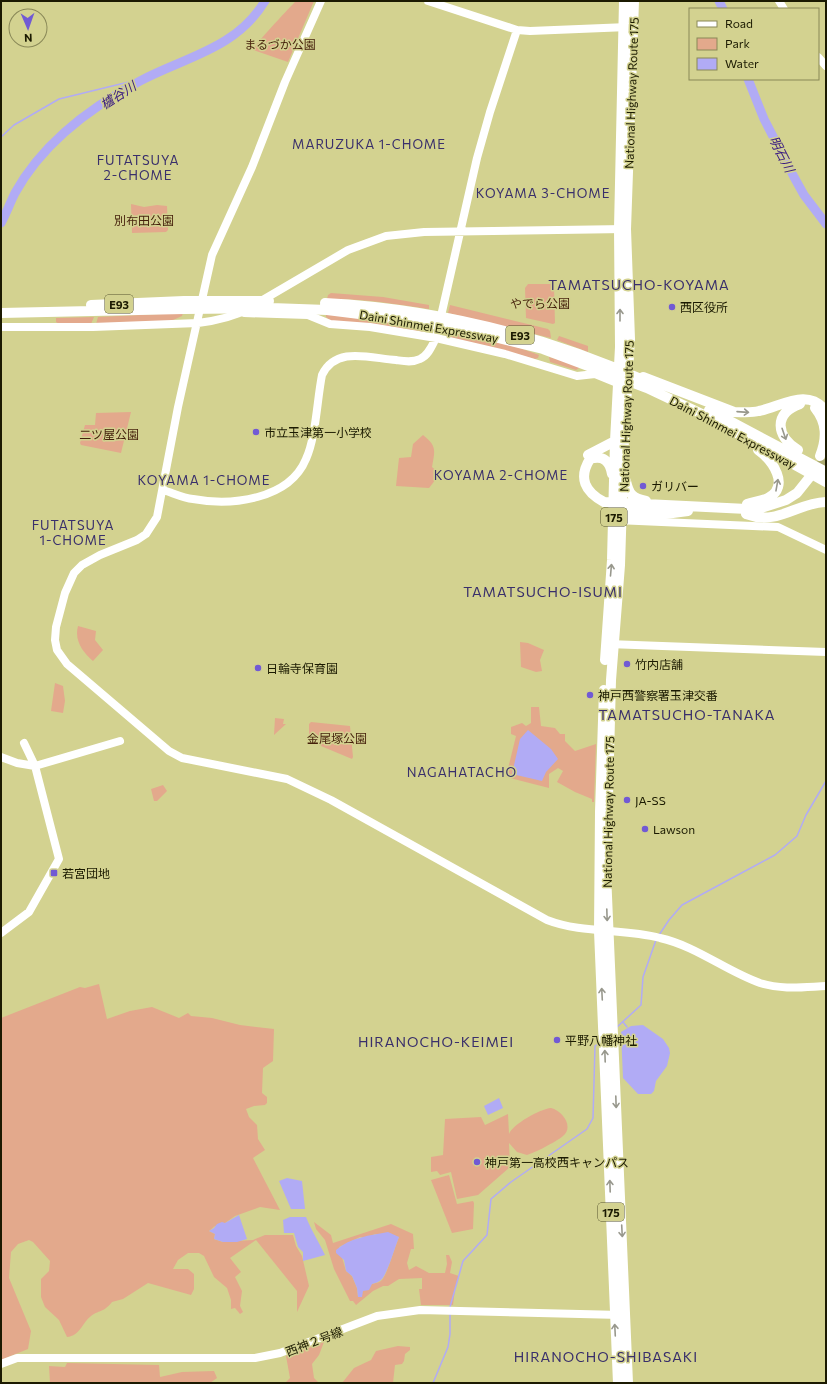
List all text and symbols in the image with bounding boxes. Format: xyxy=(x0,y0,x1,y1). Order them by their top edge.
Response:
north arrow xyxy=(8,8,48,48)
legend xyxy=(689,8,819,80)
text: Road xyxy=(725,16,753,30)
street label: National Highway Route 175 xyxy=(621,17,641,169)
text: N xyxy=(24,32,33,45)
text: Park xyxy=(725,36,751,50)
park label: まるづか公園 xyxy=(244,37,316,51)
text: Water xyxy=(725,56,759,70)
water label: 櫨谷川 xyxy=(97,77,140,112)
water label: 明石川 xyxy=(766,133,799,177)
district label: MARUZUKA 1-CHOME xyxy=(292,136,446,152)
district label: FUTATSUYA 2-CHOME xyxy=(97,152,179,183)
district label: KOYAMA 3-CHOME xyxy=(476,185,610,201)
park label: 別布田公園 xyxy=(114,213,174,227)
district label: TAMATSUCHO-KOYAMA xyxy=(548,276,730,293)
road number: E93 xyxy=(105,295,133,313)
park label: やでら公園 xyxy=(510,296,570,310)
place label: 西区役所 xyxy=(680,300,728,314)
marker: 西区役所 xyxy=(667,302,677,312)
street label: Daini Shinmei Expressway xyxy=(359,307,499,345)
one-way arrow xyxy=(616,309,624,322)
road number: E93 xyxy=(506,326,534,344)
street label: National Highway Route 175 xyxy=(616,340,636,492)
street label: Daini Shinmei Expressway xyxy=(668,393,798,471)
one-way arrow xyxy=(736,409,749,416)
place label: 市立玉津第一小学校 xyxy=(264,425,372,439)
park label: 二ツ屋公園 xyxy=(79,427,139,441)
marker: 市立玉津第一小学校 xyxy=(251,427,261,437)
one-way arrow xyxy=(780,428,788,440)
district label: KOYAMA 2-CHOME xyxy=(434,467,568,483)
district label: KOYAMA 1-CHOME xyxy=(138,472,270,488)
place label: ガリバー xyxy=(651,479,699,493)
one-way arrow xyxy=(773,479,781,492)
marker: ガリバー xyxy=(638,481,648,491)
road number: 175 xyxy=(601,508,627,526)
district label: FUTATSUYA 1-CHOME xyxy=(32,517,114,548)
one-way arrow xyxy=(607,564,614,577)
district label: TAMATSUCHO-ISUMI xyxy=(463,583,623,600)
place label: 竹内店舗 xyxy=(635,657,683,671)
marker: 竹内店舗 xyxy=(622,659,632,669)
place label: 日輪寺保育園 xyxy=(266,661,338,675)
marker: 日輪寺保育園 xyxy=(253,663,263,673)
place label: 神戸西警察署玉津交番 xyxy=(598,688,718,702)
marker: 神戸西警察署玉津交番 xyxy=(585,690,595,700)
district label: TAMATSUCHO-TANAKA xyxy=(599,706,776,723)
park label: 金尾塚公園 xyxy=(307,731,367,745)
street label: National Highway Route 175 xyxy=(600,736,616,888)
district label: NAGAHATACHO xyxy=(407,764,517,780)
place label: JA-SS xyxy=(635,793,666,808)
marker: JA-SS xyxy=(622,795,632,805)
place label: Lawson xyxy=(653,822,695,836)
marker: Lawson xyxy=(640,824,650,834)
place label: 若宮団地 xyxy=(62,866,110,880)
marker: 若宮団地 xyxy=(49,868,59,878)
one-way arrow xyxy=(604,908,611,921)
one-way arrow xyxy=(598,988,605,1001)
district label: HIRANOCHO-KEIMEI xyxy=(358,1033,514,1050)
place label: 平野八幡神社 xyxy=(565,1033,637,1047)
marker: 平野八幡神社 xyxy=(552,1035,562,1045)
one-way arrow xyxy=(601,1050,608,1063)
one-way arrow xyxy=(612,1095,619,1108)
place label: 神戸第一高校西キャンパス xyxy=(485,1155,629,1169)
marker: 神戸第一高校西キャンパス xyxy=(472,1157,482,1167)
one-way arrow xyxy=(606,1180,614,1193)
road number: 175 xyxy=(598,1203,624,1221)
one-way arrow xyxy=(618,1224,625,1237)
street label: 西神２号線 xyxy=(283,1324,345,1358)
one-way arrow xyxy=(612,1324,619,1337)
district label: HIRANOCHO-SHIBASAKI xyxy=(514,1348,698,1365)

